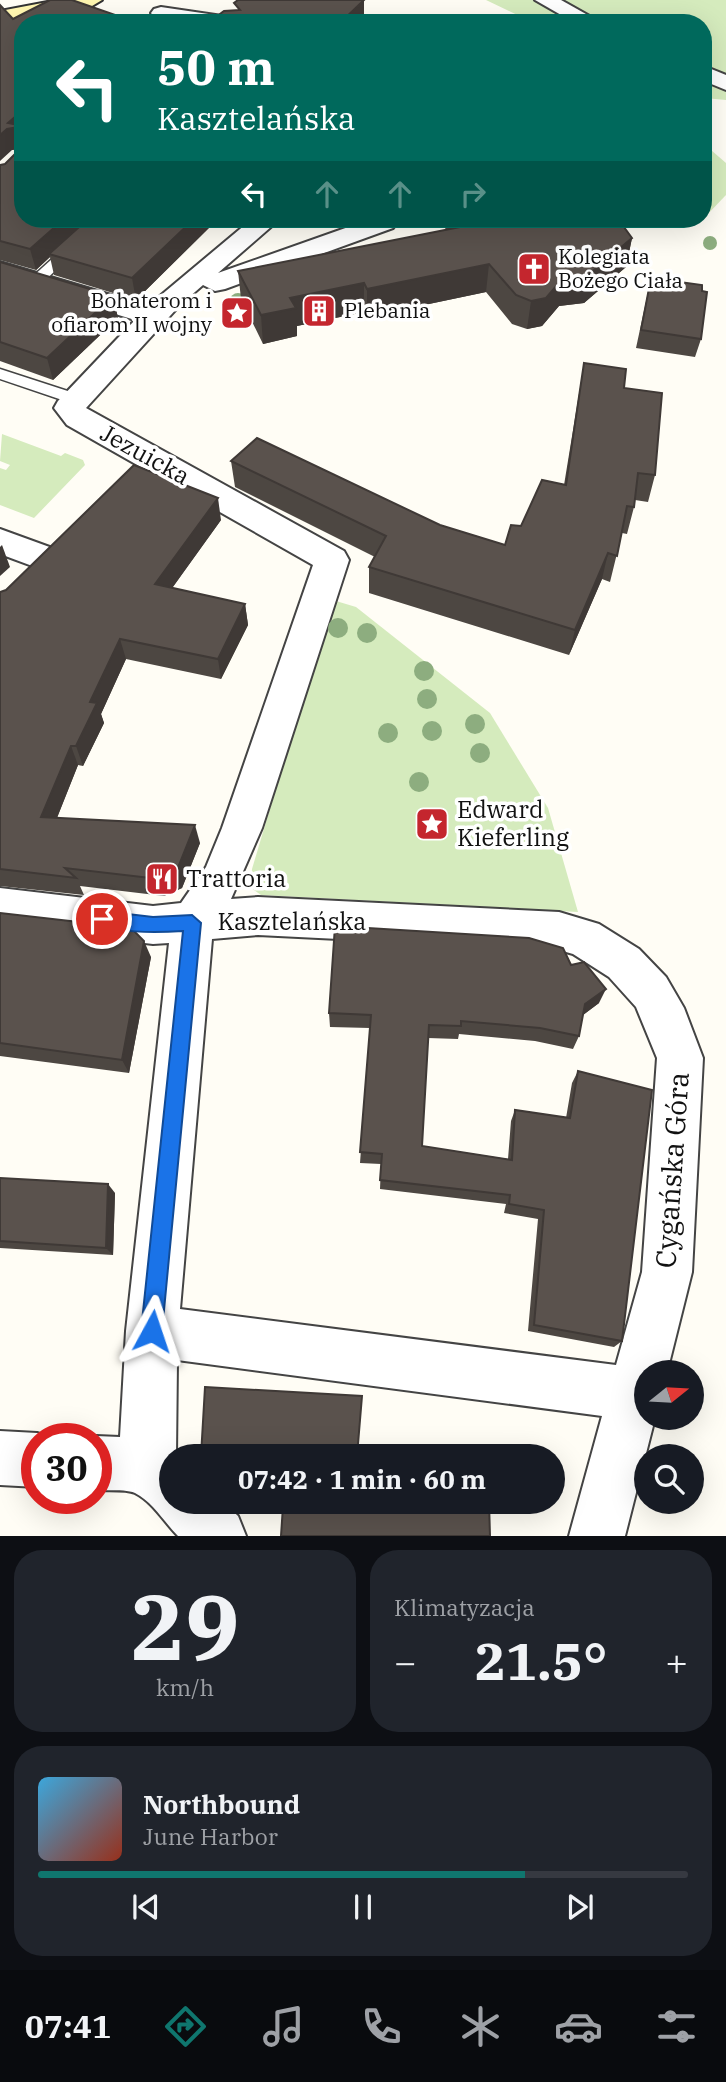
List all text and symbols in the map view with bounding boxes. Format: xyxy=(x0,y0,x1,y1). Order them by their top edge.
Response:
text: 50 m xyxy=(157,35,275,98)
icon: left xyxy=(42,42,133,133)
text: Kasztelańska xyxy=(157,97,356,139)
icon: left xyxy=(235,175,273,213)
icon: ahead xyxy=(308,175,346,213)
icon: ahead xyxy=(381,175,419,213)
icon: right xyxy=(454,175,492,213)
place label: Kolegiata Bożego Ciała xyxy=(558,242,683,294)
church icon: Kolegiata Bożego Ciała xyxy=(515,250,553,288)
place label: Bohaterom i ofiarom II wojny xyxy=(51,286,213,338)
building icon: Plebania xyxy=(300,292,338,330)
place icon: Bohaterom i ofiarom II wojny xyxy=(218,294,256,332)
place label: Plebania xyxy=(344,296,430,324)
street label: Jezuicka xyxy=(95,416,196,492)
place label: Edward Kieferling xyxy=(457,793,569,853)
place icon: Edward Kieferling xyxy=(413,805,451,843)
restaurant icon: Trattoria xyxy=(143,860,181,898)
place label: Trattoria xyxy=(186,862,286,894)
pin xyxy=(72,889,132,949)
icon: arrive xyxy=(83,900,121,938)
street label: Kasztelańska xyxy=(218,905,366,937)
street label: Cygańska Góra xyxy=(646,1071,697,1269)
position arrow xyxy=(115,1294,189,1368)
north arrow xyxy=(634,1360,704,1430)
map controls xyxy=(634,1360,704,1514)
speed limit sign: 30 xyxy=(21,1423,112,1514)
button: search xyxy=(634,1444,704,1514)
text: 07:42 · 1 min · 60 m xyxy=(238,1462,486,1496)
text: 29 xyxy=(130,1567,240,1685)
text: Klimatyzacja xyxy=(394,1592,535,1622)
text: 21.5° xyxy=(475,1627,607,1694)
text: − xyxy=(394,1637,417,1686)
text: + xyxy=(665,1637,688,1686)
text: km/h xyxy=(156,1672,214,1702)
text: Northbound xyxy=(143,1787,300,1821)
text: June Harbor xyxy=(143,1821,278,1851)
icon: previous xyxy=(127,1888,165,1926)
icon: pause xyxy=(344,1888,382,1926)
icon: next xyxy=(561,1888,599,1926)
icon: directions xyxy=(161,2002,210,2051)
icon: music xyxy=(259,2002,308,2051)
icon: phone xyxy=(357,2002,406,2051)
icon: climate xyxy=(456,2002,505,2051)
icon: car xyxy=(554,2002,603,2051)
icon: filters xyxy=(652,2002,701,2051)
text: 07:41 xyxy=(25,2005,111,2047)

